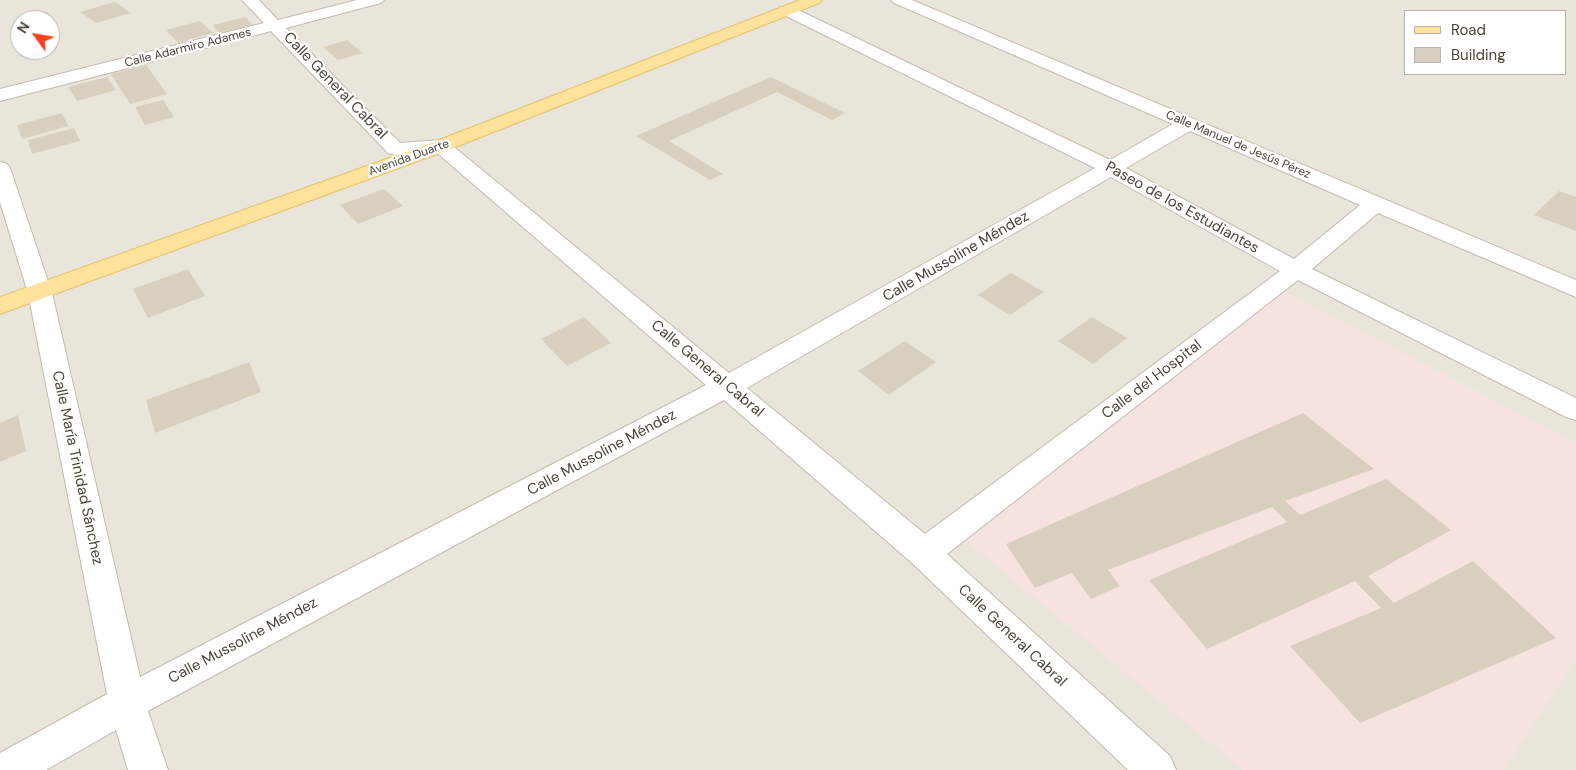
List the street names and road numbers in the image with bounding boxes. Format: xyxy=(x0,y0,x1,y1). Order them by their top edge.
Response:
street label: Calle Adarmiro Adames xyxy=(123,25,253,71)
street label: Calle General Cabral xyxy=(279,29,391,143)
street label: Calle Manuel de Jesús Pérez xyxy=(1163,108,1313,182)
street label: Avenida Duarte xyxy=(367,137,451,179)
street label: Paseo de los Estudiantes xyxy=(1102,158,1262,258)
street label: Calle Mussoline Méndez xyxy=(880,208,1032,306)
street label: Calle General Cabral xyxy=(647,317,767,421)
street label: Calle del Hospital xyxy=(1099,337,1205,423)
street label: Calle María Trinidad Sánchez xyxy=(48,369,106,567)
street label: Calle Mussoline Méndez xyxy=(525,406,679,500)
street label: Calle General Cabral xyxy=(954,581,1070,691)
street label: Calle Mussoline Méndez xyxy=(166,594,320,688)

